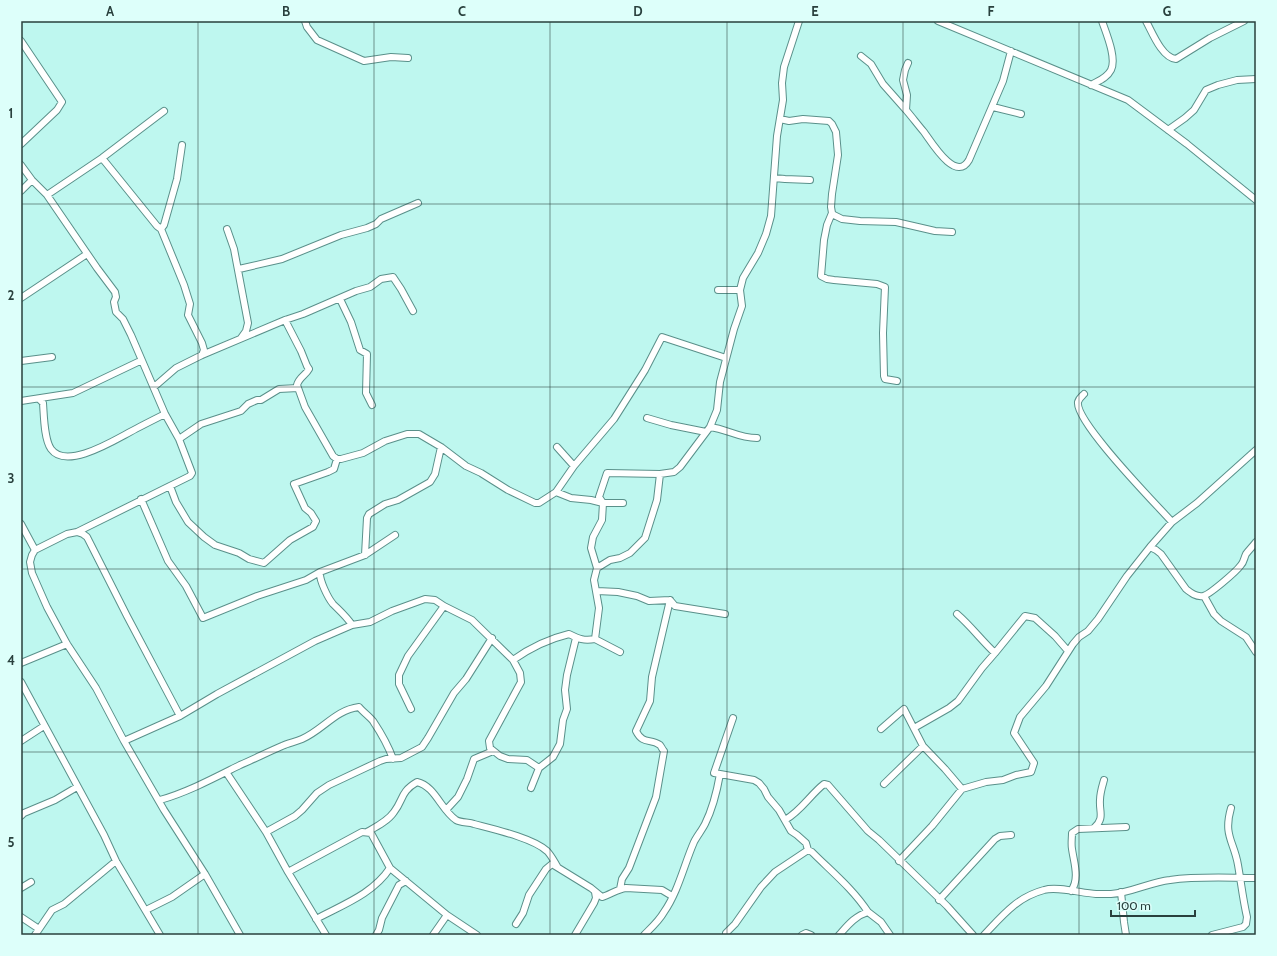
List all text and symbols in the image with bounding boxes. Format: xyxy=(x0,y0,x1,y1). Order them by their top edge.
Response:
text: A xyxy=(106,3,115,19)
text: B xyxy=(282,3,290,19)
text: C xyxy=(458,3,466,19)
text: D xyxy=(633,3,643,19)
text: E xyxy=(811,3,819,19)
text: F xyxy=(988,3,995,19)
text: G xyxy=(1163,3,1172,19)
text: 1 xyxy=(9,105,13,121)
text: 2 xyxy=(8,287,15,303)
text: 3 xyxy=(7,470,15,486)
text: 4 xyxy=(7,652,15,668)
text: 5 xyxy=(8,834,15,850)
scale bar xyxy=(1111,892,1195,918)
text: 100 m xyxy=(1117,898,1151,913)

